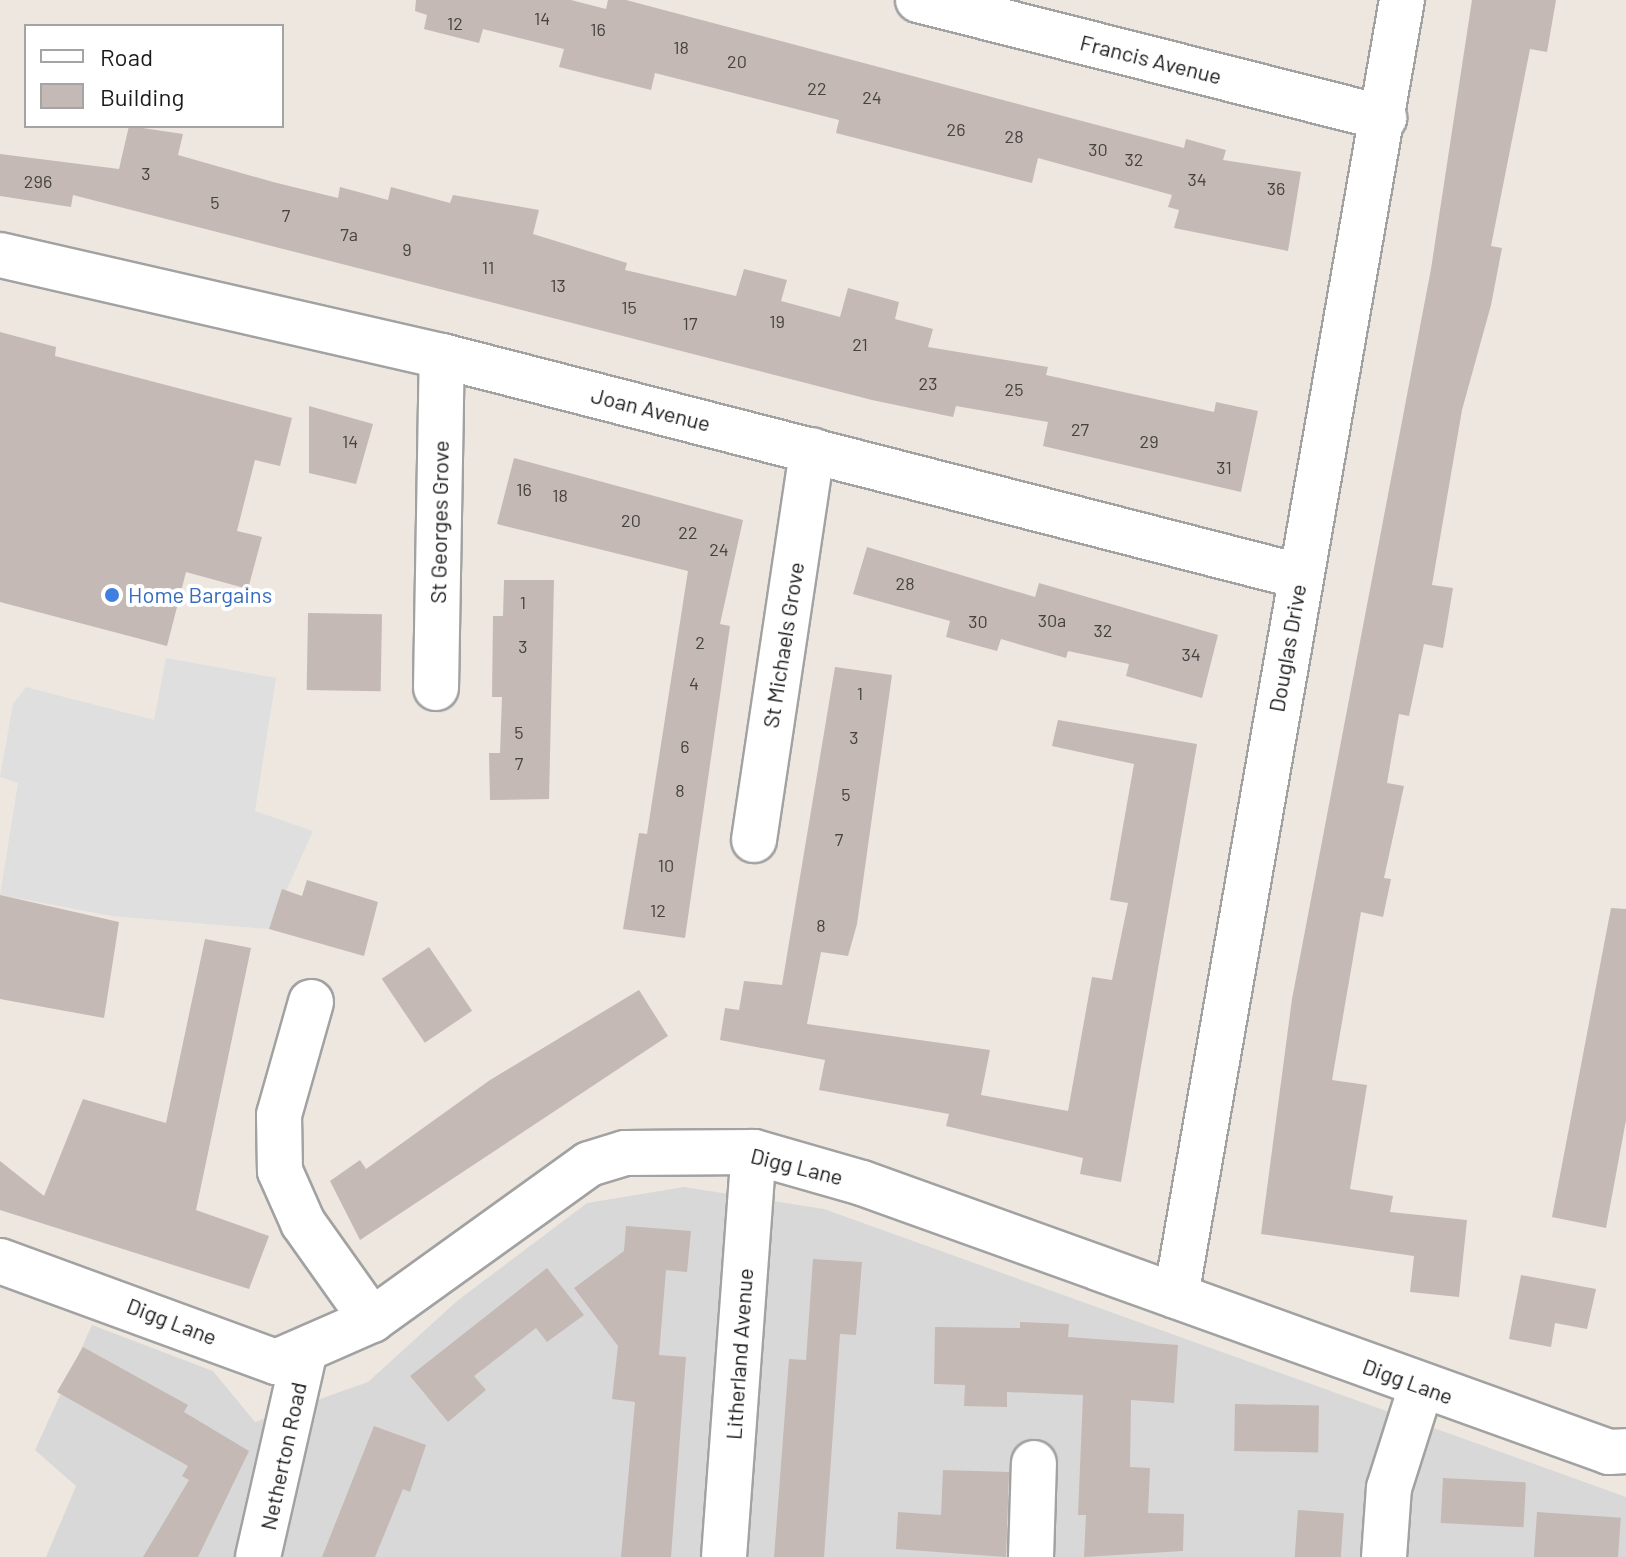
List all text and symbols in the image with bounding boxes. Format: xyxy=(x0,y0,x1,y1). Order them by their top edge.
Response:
house number: 14 xyxy=(534,7,550,29)
house number: 12 xyxy=(447,12,463,34)
house number: 16 xyxy=(590,18,606,40)
legend xyxy=(24,24,284,128)
street label: Francis Avenue xyxy=(1077,29,1225,89)
house number: 18 xyxy=(673,36,689,58)
text: Road xyxy=(100,42,153,71)
house number: 20 xyxy=(727,50,747,72)
house number: 22 xyxy=(807,77,827,99)
text: Building xyxy=(100,82,184,111)
house number: 24 xyxy=(862,86,882,108)
house number: 26 xyxy=(947,118,965,140)
house number: 28 xyxy=(1004,125,1024,147)
house number: 30 xyxy=(1088,138,1108,160)
house number: 32 xyxy=(1125,148,1143,170)
house number: 3 xyxy=(141,162,151,184)
house number: 34 xyxy=(1187,168,1207,190)
house number: 296 xyxy=(24,170,52,192)
house number: 36 xyxy=(1267,177,1285,199)
house number: 5 xyxy=(210,191,220,213)
house number: 7 xyxy=(282,204,290,226)
house number: 7a xyxy=(340,223,358,245)
house number: 9 xyxy=(402,238,412,260)
house number: 11 xyxy=(482,256,494,278)
house number: 13 xyxy=(550,274,566,296)
house number: 15 xyxy=(621,296,637,318)
house number: 19 xyxy=(769,310,785,332)
house number: 17 xyxy=(683,312,697,334)
house number: 21 xyxy=(852,333,868,355)
house number: 23 xyxy=(919,372,937,394)
house number: 25 xyxy=(1005,378,1023,400)
street label: Joan Avenue xyxy=(589,381,713,437)
house number: 27 xyxy=(1071,418,1089,440)
house number: 14 xyxy=(342,430,358,452)
house number: 29 xyxy=(1139,430,1159,452)
street label: St Georges Grove xyxy=(424,440,454,604)
house number: 31 xyxy=(1216,456,1232,478)
house number: 16 xyxy=(516,478,532,500)
house number: 18 xyxy=(552,484,568,506)
house number: 20 xyxy=(621,509,641,531)
house number: 22 xyxy=(678,521,698,543)
house number: 24 xyxy=(709,538,729,560)
street label: St Michaels Grove xyxy=(757,560,809,730)
house number: 28 xyxy=(895,572,915,594)
place label: Home Bargains xyxy=(128,582,272,608)
street label: Douglas Drive xyxy=(1263,582,1311,714)
marker: Home Bargains xyxy=(103,586,121,604)
house number: 1 xyxy=(520,591,526,613)
house number: 30a xyxy=(1038,609,1066,631)
house number: 30 xyxy=(968,610,988,632)
house number: 32 xyxy=(1094,619,1112,641)
house number: 2 xyxy=(695,631,705,653)
house number: 3 xyxy=(518,635,528,657)
house number: 34 xyxy=(1181,643,1201,665)
house number: 4 xyxy=(689,672,699,694)
house number: 1 xyxy=(857,682,863,704)
house number: 5 xyxy=(514,721,524,743)
house number: 3 xyxy=(849,726,859,748)
house number: 6 xyxy=(680,735,690,757)
house number: 7 xyxy=(515,752,523,774)
house number: 8 xyxy=(675,779,685,801)
house number: 5 xyxy=(841,783,851,805)
house number: 7 xyxy=(835,828,843,850)
house number: 10 xyxy=(658,854,674,876)
house number: 12 xyxy=(650,899,666,921)
house number: 8 xyxy=(816,914,826,936)
street label: Digg Lane xyxy=(748,1142,846,1190)
street label: Litherland Avenue xyxy=(720,1267,758,1441)
street label: Digg Lane xyxy=(123,1292,221,1350)
street label: Digg Lane xyxy=(1359,1352,1457,1410)
street label: Netherton Road xyxy=(254,1380,312,1532)

